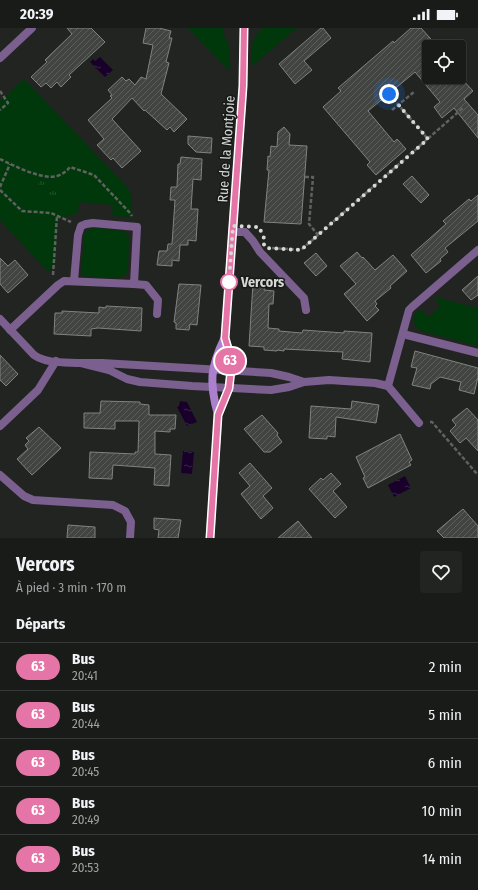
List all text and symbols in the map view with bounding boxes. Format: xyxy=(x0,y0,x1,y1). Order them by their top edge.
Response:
text: 20:39 xyxy=(20,5,54,23)
map controls xyxy=(422,40,466,84)
button: locate xyxy=(422,40,466,84)
your location xyxy=(379,84,399,104)
street label: Rue de la Montjoie xyxy=(214,95,239,203)
marker: Vercors xyxy=(220,273,238,291)
place label: Vercors xyxy=(240,274,284,291)
line badge: 63 xyxy=(212,348,248,374)
text: 63 xyxy=(223,352,237,369)
button: heart xyxy=(420,551,462,593)
text: Vercors xyxy=(16,553,75,576)
text: À pied · 3 min · 170 m xyxy=(16,580,126,595)
text: Départs xyxy=(16,615,65,633)
text: Bus xyxy=(72,650,95,668)
text: 63 xyxy=(31,658,45,675)
text: 2 min xyxy=(429,658,462,676)
text: 20:41 xyxy=(72,668,98,683)
text: Bus xyxy=(72,698,95,716)
text: 63 xyxy=(31,706,45,723)
text: 5 min xyxy=(428,706,462,724)
text: 20:44 xyxy=(72,716,100,731)
text: Bus xyxy=(72,746,95,764)
text: 63 xyxy=(31,754,45,771)
text: 6 min xyxy=(428,754,462,772)
text: 20:45 xyxy=(72,764,99,779)
text: Bus xyxy=(72,794,95,812)
text: 63 xyxy=(31,802,45,819)
text: 10 min xyxy=(422,802,462,820)
text: 20:49 xyxy=(72,812,100,827)
text: Bus xyxy=(72,842,95,860)
text: 63 xyxy=(31,850,45,867)
text: 14 min xyxy=(422,850,462,868)
text: 20:53 xyxy=(72,860,99,875)

